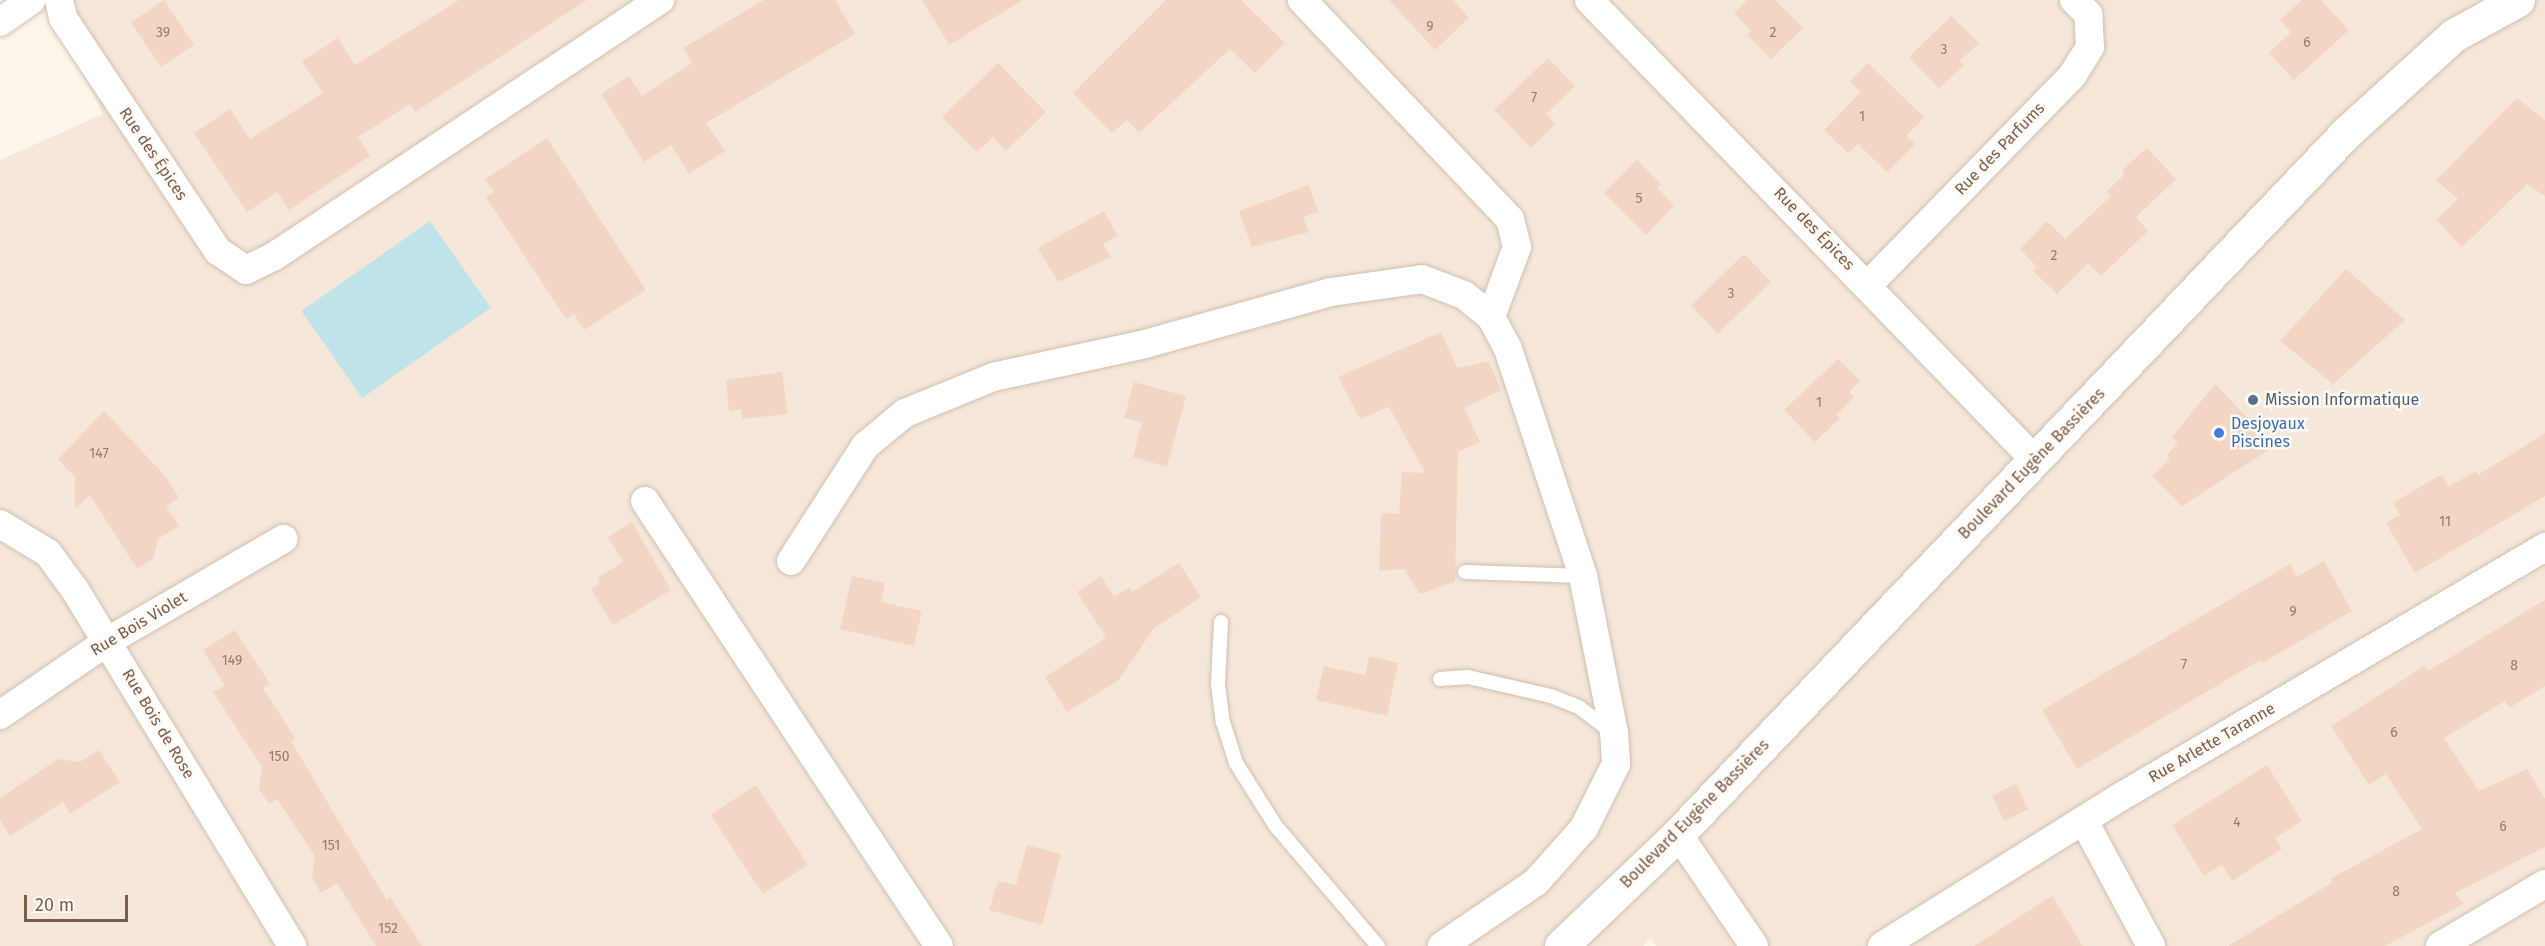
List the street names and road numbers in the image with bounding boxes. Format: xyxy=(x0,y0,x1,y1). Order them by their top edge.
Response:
street label: Rue des Parfums xyxy=(1951,99,2049,199)
street label: Rue des Épices xyxy=(115,104,191,204)
street label: Rue des Épices xyxy=(1770,184,1858,274)
street label: Boulevard Eugène Bassières xyxy=(1955,385,2109,543)
street label: Rue Bois Violet xyxy=(87,588,191,660)
street label: Rue Bois de Rose xyxy=(118,666,198,782)
street label: Rue Arlette Taranne xyxy=(2145,699,2279,787)
street label: Boulevard Eugène Bassières xyxy=(1617,736,1773,892)

